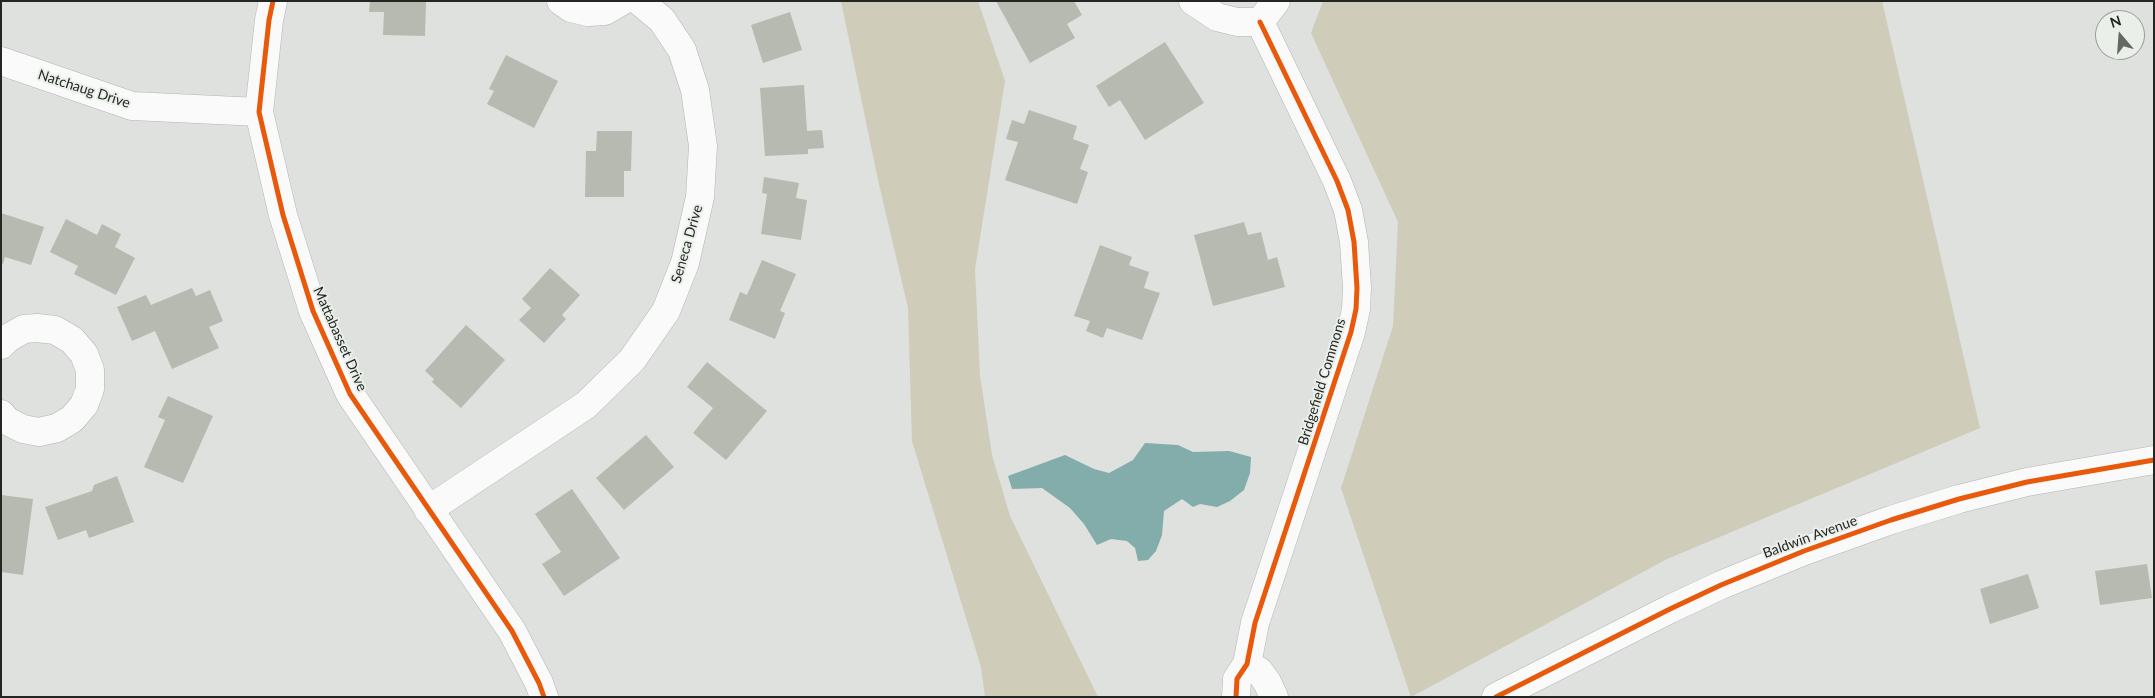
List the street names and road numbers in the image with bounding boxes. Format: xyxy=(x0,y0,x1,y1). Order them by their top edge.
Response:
street label: Natchaug Drive xyxy=(36,66,132,112)
street label: Seneca Drive xyxy=(668,203,706,285)
street label: Mattabasset Drive xyxy=(309,284,371,394)
street label: Bridgefield Commons xyxy=(1295,317,1349,447)
street label: Baldwin Avenue xyxy=(1761,512,1859,562)

